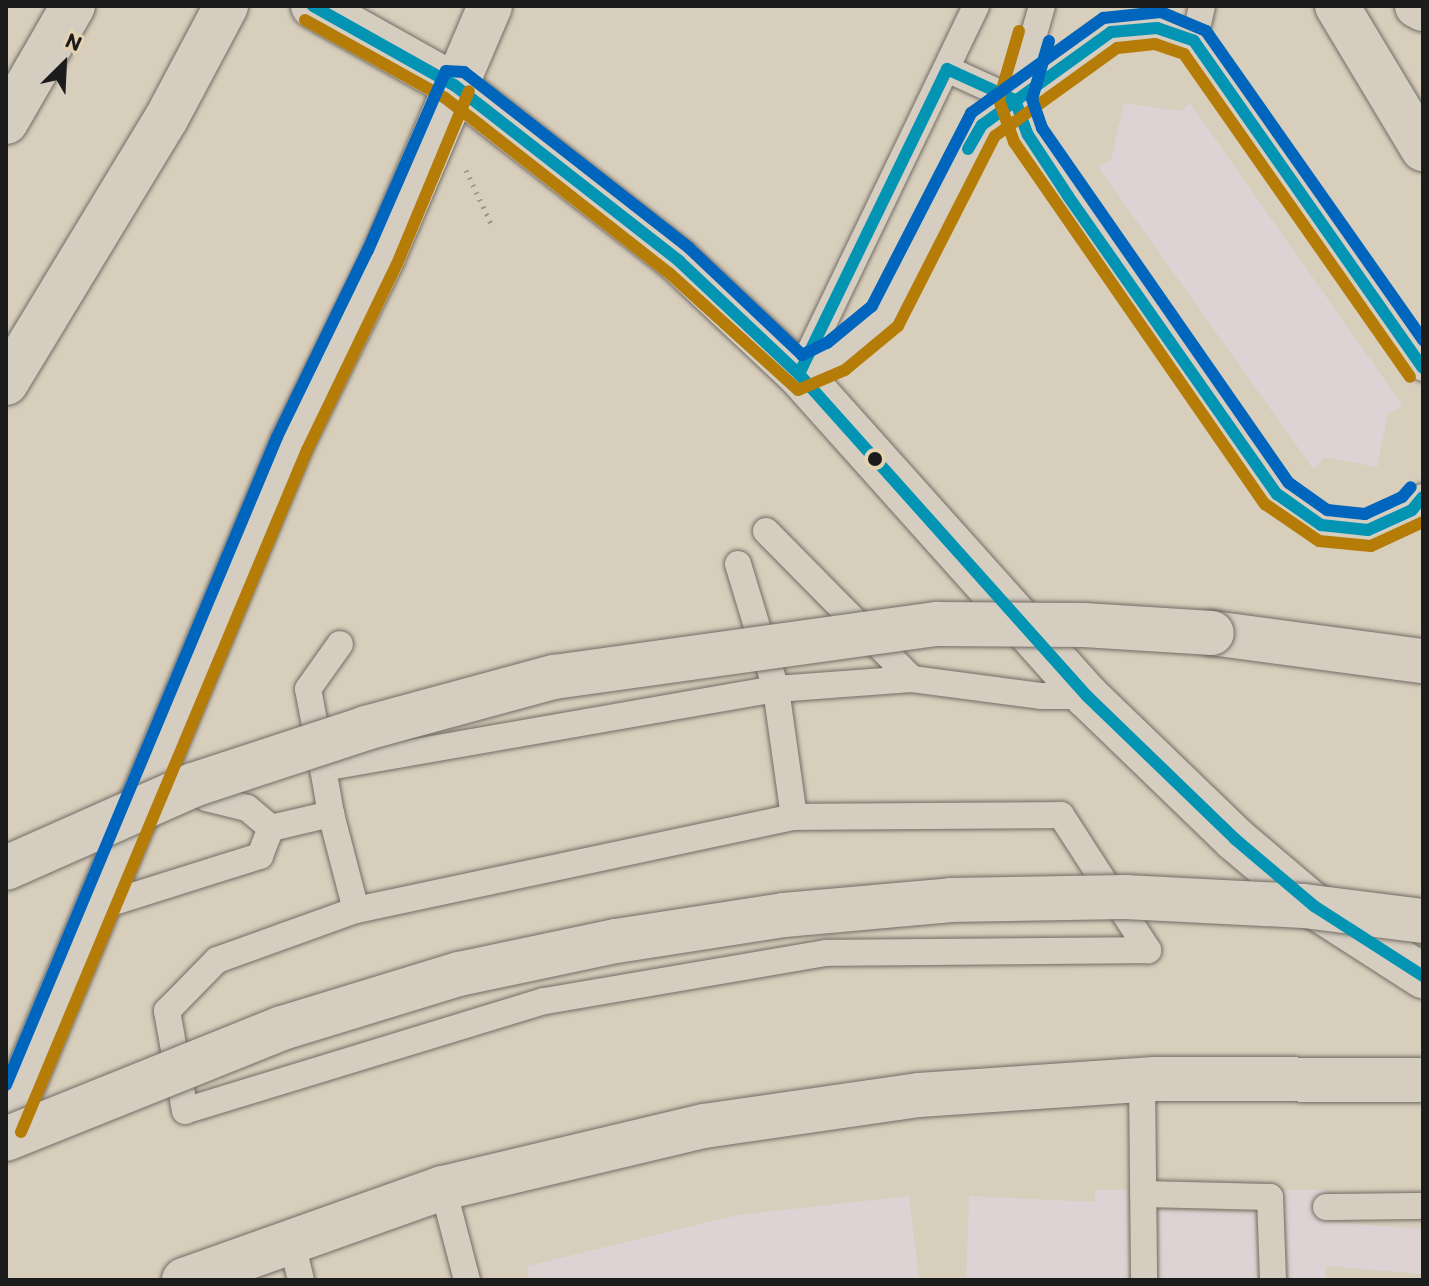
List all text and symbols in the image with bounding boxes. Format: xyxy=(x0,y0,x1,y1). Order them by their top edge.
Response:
north arrow xyxy=(24,24,104,104)
text: N xyxy=(62,26,86,57)
unlabelled marker xyxy=(867,451,883,467)

